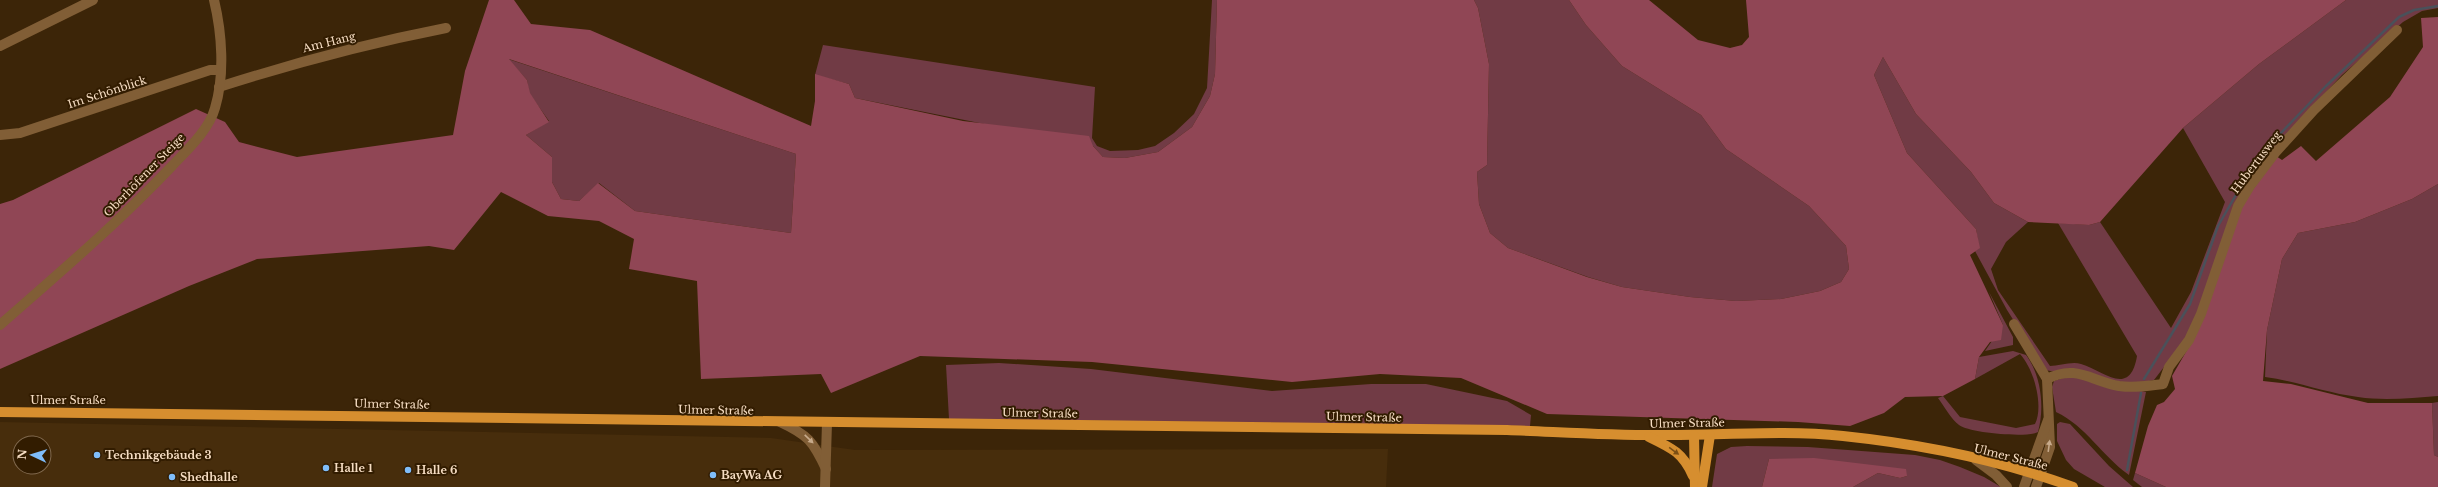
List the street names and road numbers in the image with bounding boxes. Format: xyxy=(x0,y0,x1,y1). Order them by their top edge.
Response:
street label: Am Hang xyxy=(300,29,357,56)
street label: Im Schönblick xyxy=(66,73,148,111)
street label: Hubertusweg xyxy=(2228,128,2284,196)
street label: Oberhöfener Steige xyxy=(101,130,187,220)
street label: Ulmer Straße xyxy=(30,393,106,407)
street label: Ulmer Straße xyxy=(354,396,430,412)
street label: Ulmer Straße xyxy=(678,402,754,418)
street label: Ulmer Straße xyxy=(1002,405,1078,421)
street label: Ulmer Straße xyxy=(1326,409,1402,425)
street label: Ulmer Straße xyxy=(1649,415,1725,431)
street label: Ulmer Straße xyxy=(1973,441,2049,473)

